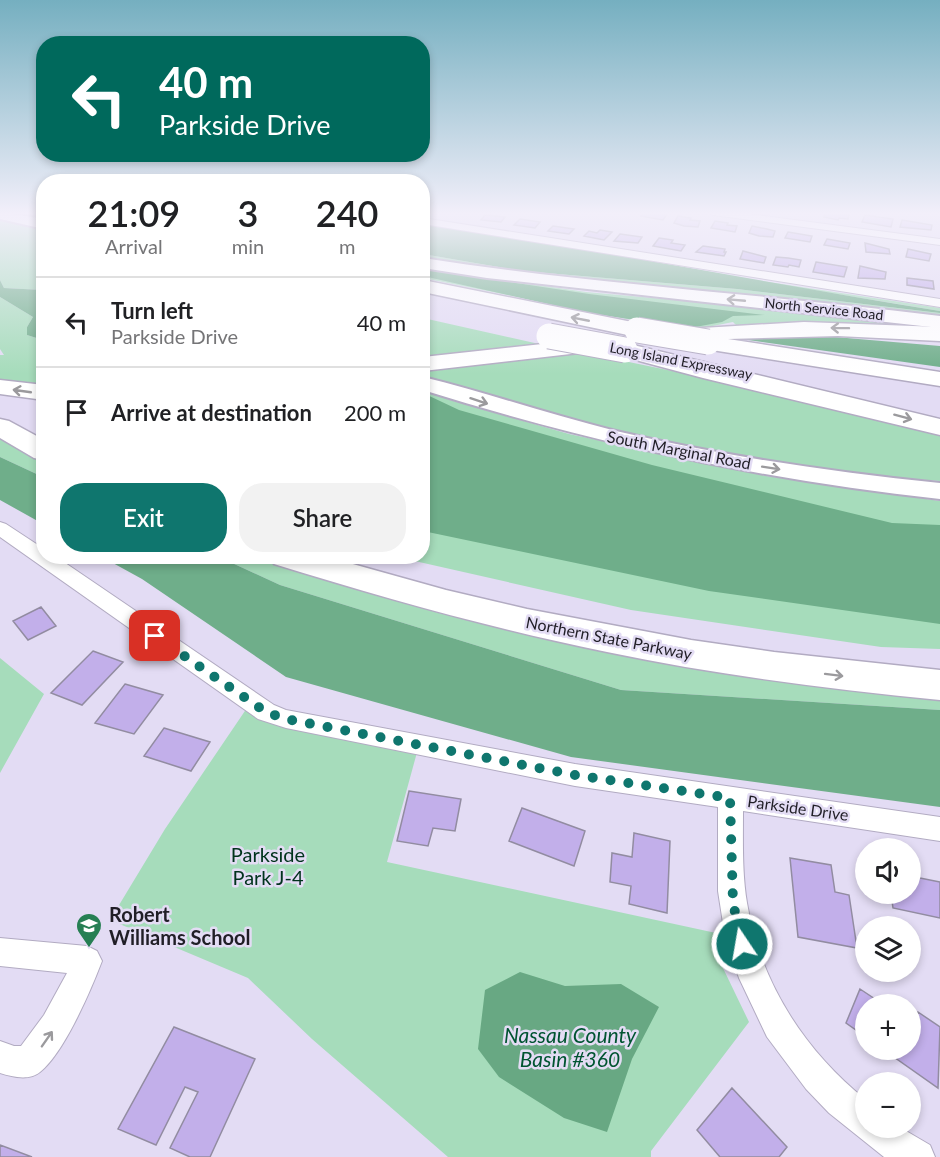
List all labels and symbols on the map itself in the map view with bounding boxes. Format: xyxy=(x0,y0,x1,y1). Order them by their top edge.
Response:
one-way arrow xyxy=(726,294,746,305)
street label: North Service Road xyxy=(764,294,884,323)
one-way arrow xyxy=(571,313,590,324)
one-way arrow xyxy=(830,322,850,334)
street label: Long Island Expressway xyxy=(608,338,755,383)
one-way arrow xyxy=(12,385,32,396)
one-way arrow xyxy=(469,396,488,407)
one-way arrow xyxy=(893,412,912,424)
street label: South Marginal Road xyxy=(606,426,753,473)
one-way arrow xyxy=(760,463,780,474)
pin xyxy=(129,610,180,661)
street label: Northern State Parkway xyxy=(524,612,694,663)
one-way arrow xyxy=(823,670,843,681)
street label: Parkside Drive xyxy=(746,791,850,824)
park label: Parkside Park J-4 xyxy=(231,842,305,889)
place label: Robert Williams School xyxy=(109,902,250,949)
school or university icon: Robert Williams School xyxy=(74,911,104,949)
position arrow xyxy=(710,912,774,976)
water label: Nassau County Basin #360 xyxy=(504,1022,637,1071)
one-way arrow xyxy=(41,1032,53,1048)

